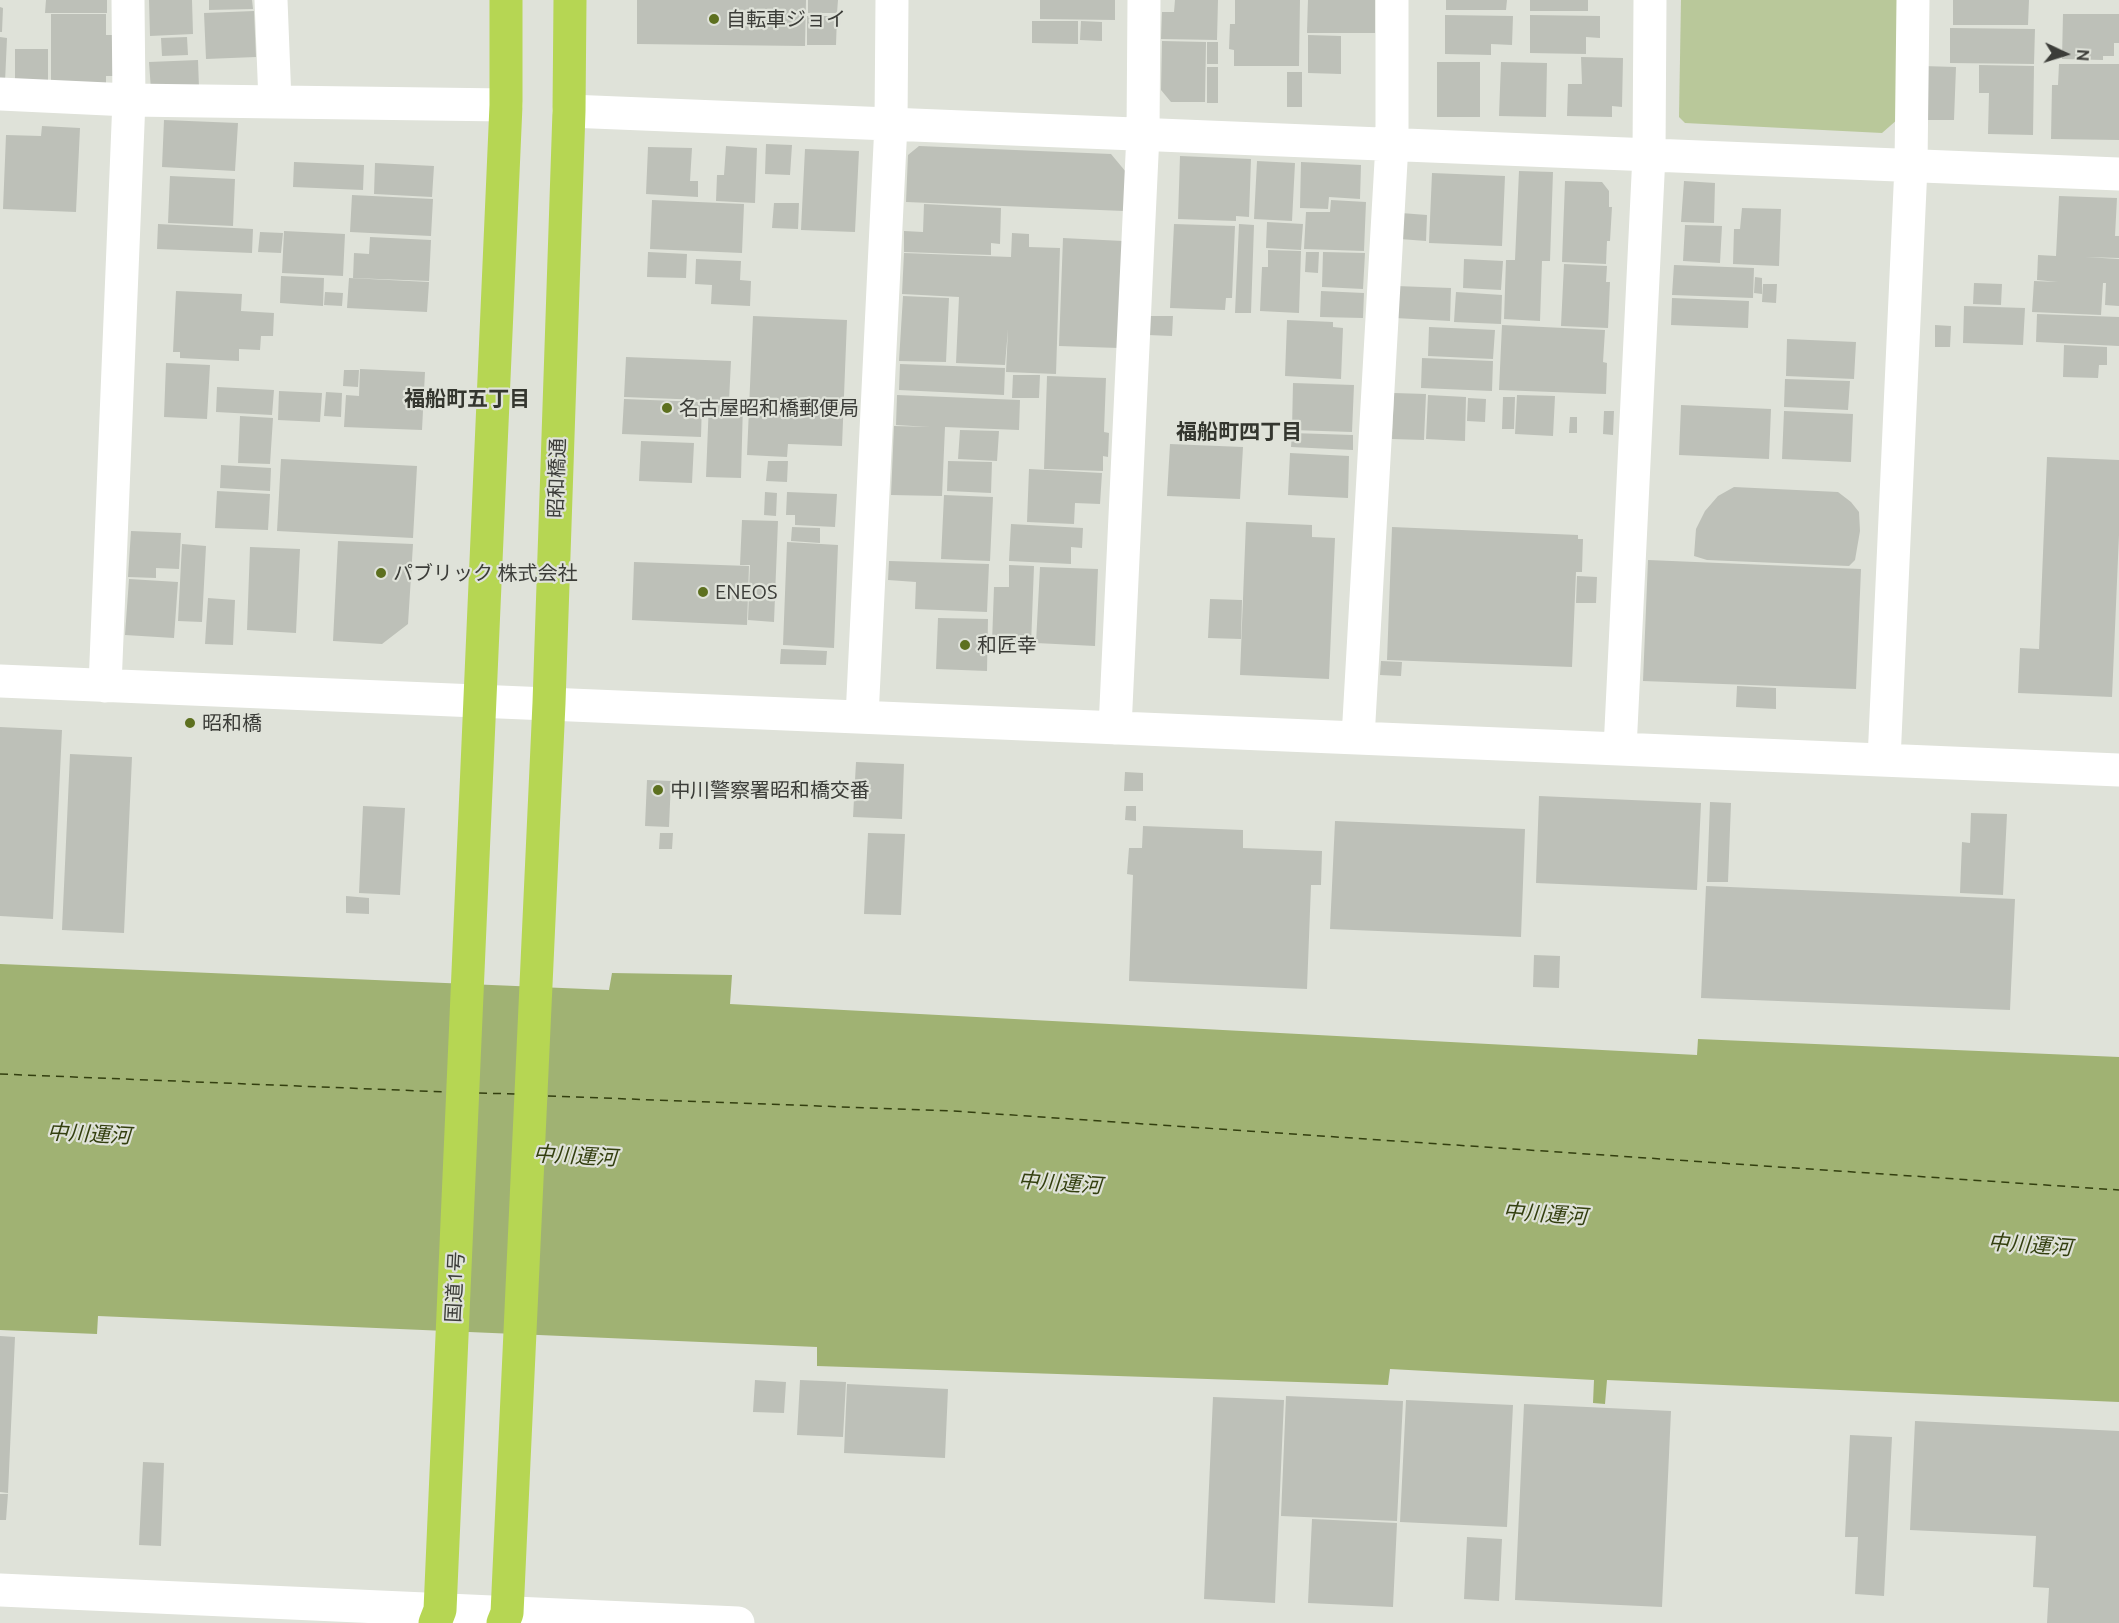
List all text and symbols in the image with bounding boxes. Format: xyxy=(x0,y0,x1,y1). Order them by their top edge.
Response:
place label: 自転車ジョイ xyxy=(726,7,846,31)
marker: 自転車ジョイ xyxy=(707,12,721,26)
north arrow xyxy=(2035,24,2095,84)
text: N xyxy=(2074,49,2092,62)
district label: 福船町五丁目 xyxy=(404,386,530,412)
place label: 名古屋昭和橋郵便局 xyxy=(679,396,859,420)
marker: 名古屋昭和橋郵便局 xyxy=(660,401,674,415)
district label: 福船町四丁目 xyxy=(1176,419,1302,445)
street label: 昭和橋通 xyxy=(544,438,570,518)
place label: パブリック 株式会社 xyxy=(393,561,578,585)
marker: パブリック 株式会社 xyxy=(374,566,388,580)
place label: ENEOS xyxy=(715,580,777,604)
marker: ENEOS xyxy=(696,585,710,599)
place label: 和匠幸 xyxy=(977,633,1037,657)
marker: 和匠幸 xyxy=(958,638,972,652)
place label: 昭和橋 xyxy=(202,711,262,735)
marker: 昭和橋 xyxy=(183,716,197,730)
place label: 中川警察署昭和橋交番 xyxy=(670,778,870,802)
marker: 中川警察署昭和橋交番 xyxy=(651,783,665,797)
water label: 中川運河 xyxy=(46,1119,132,1149)
water label: 中川運河 xyxy=(532,1141,618,1171)
water label: 中川運河 xyxy=(1017,1168,1103,1198)
water label: 中川運河 xyxy=(1502,1199,1588,1229)
water label: 中川運河 xyxy=(1987,1230,2073,1260)
street label: 国道1号 xyxy=(441,1251,469,1323)

